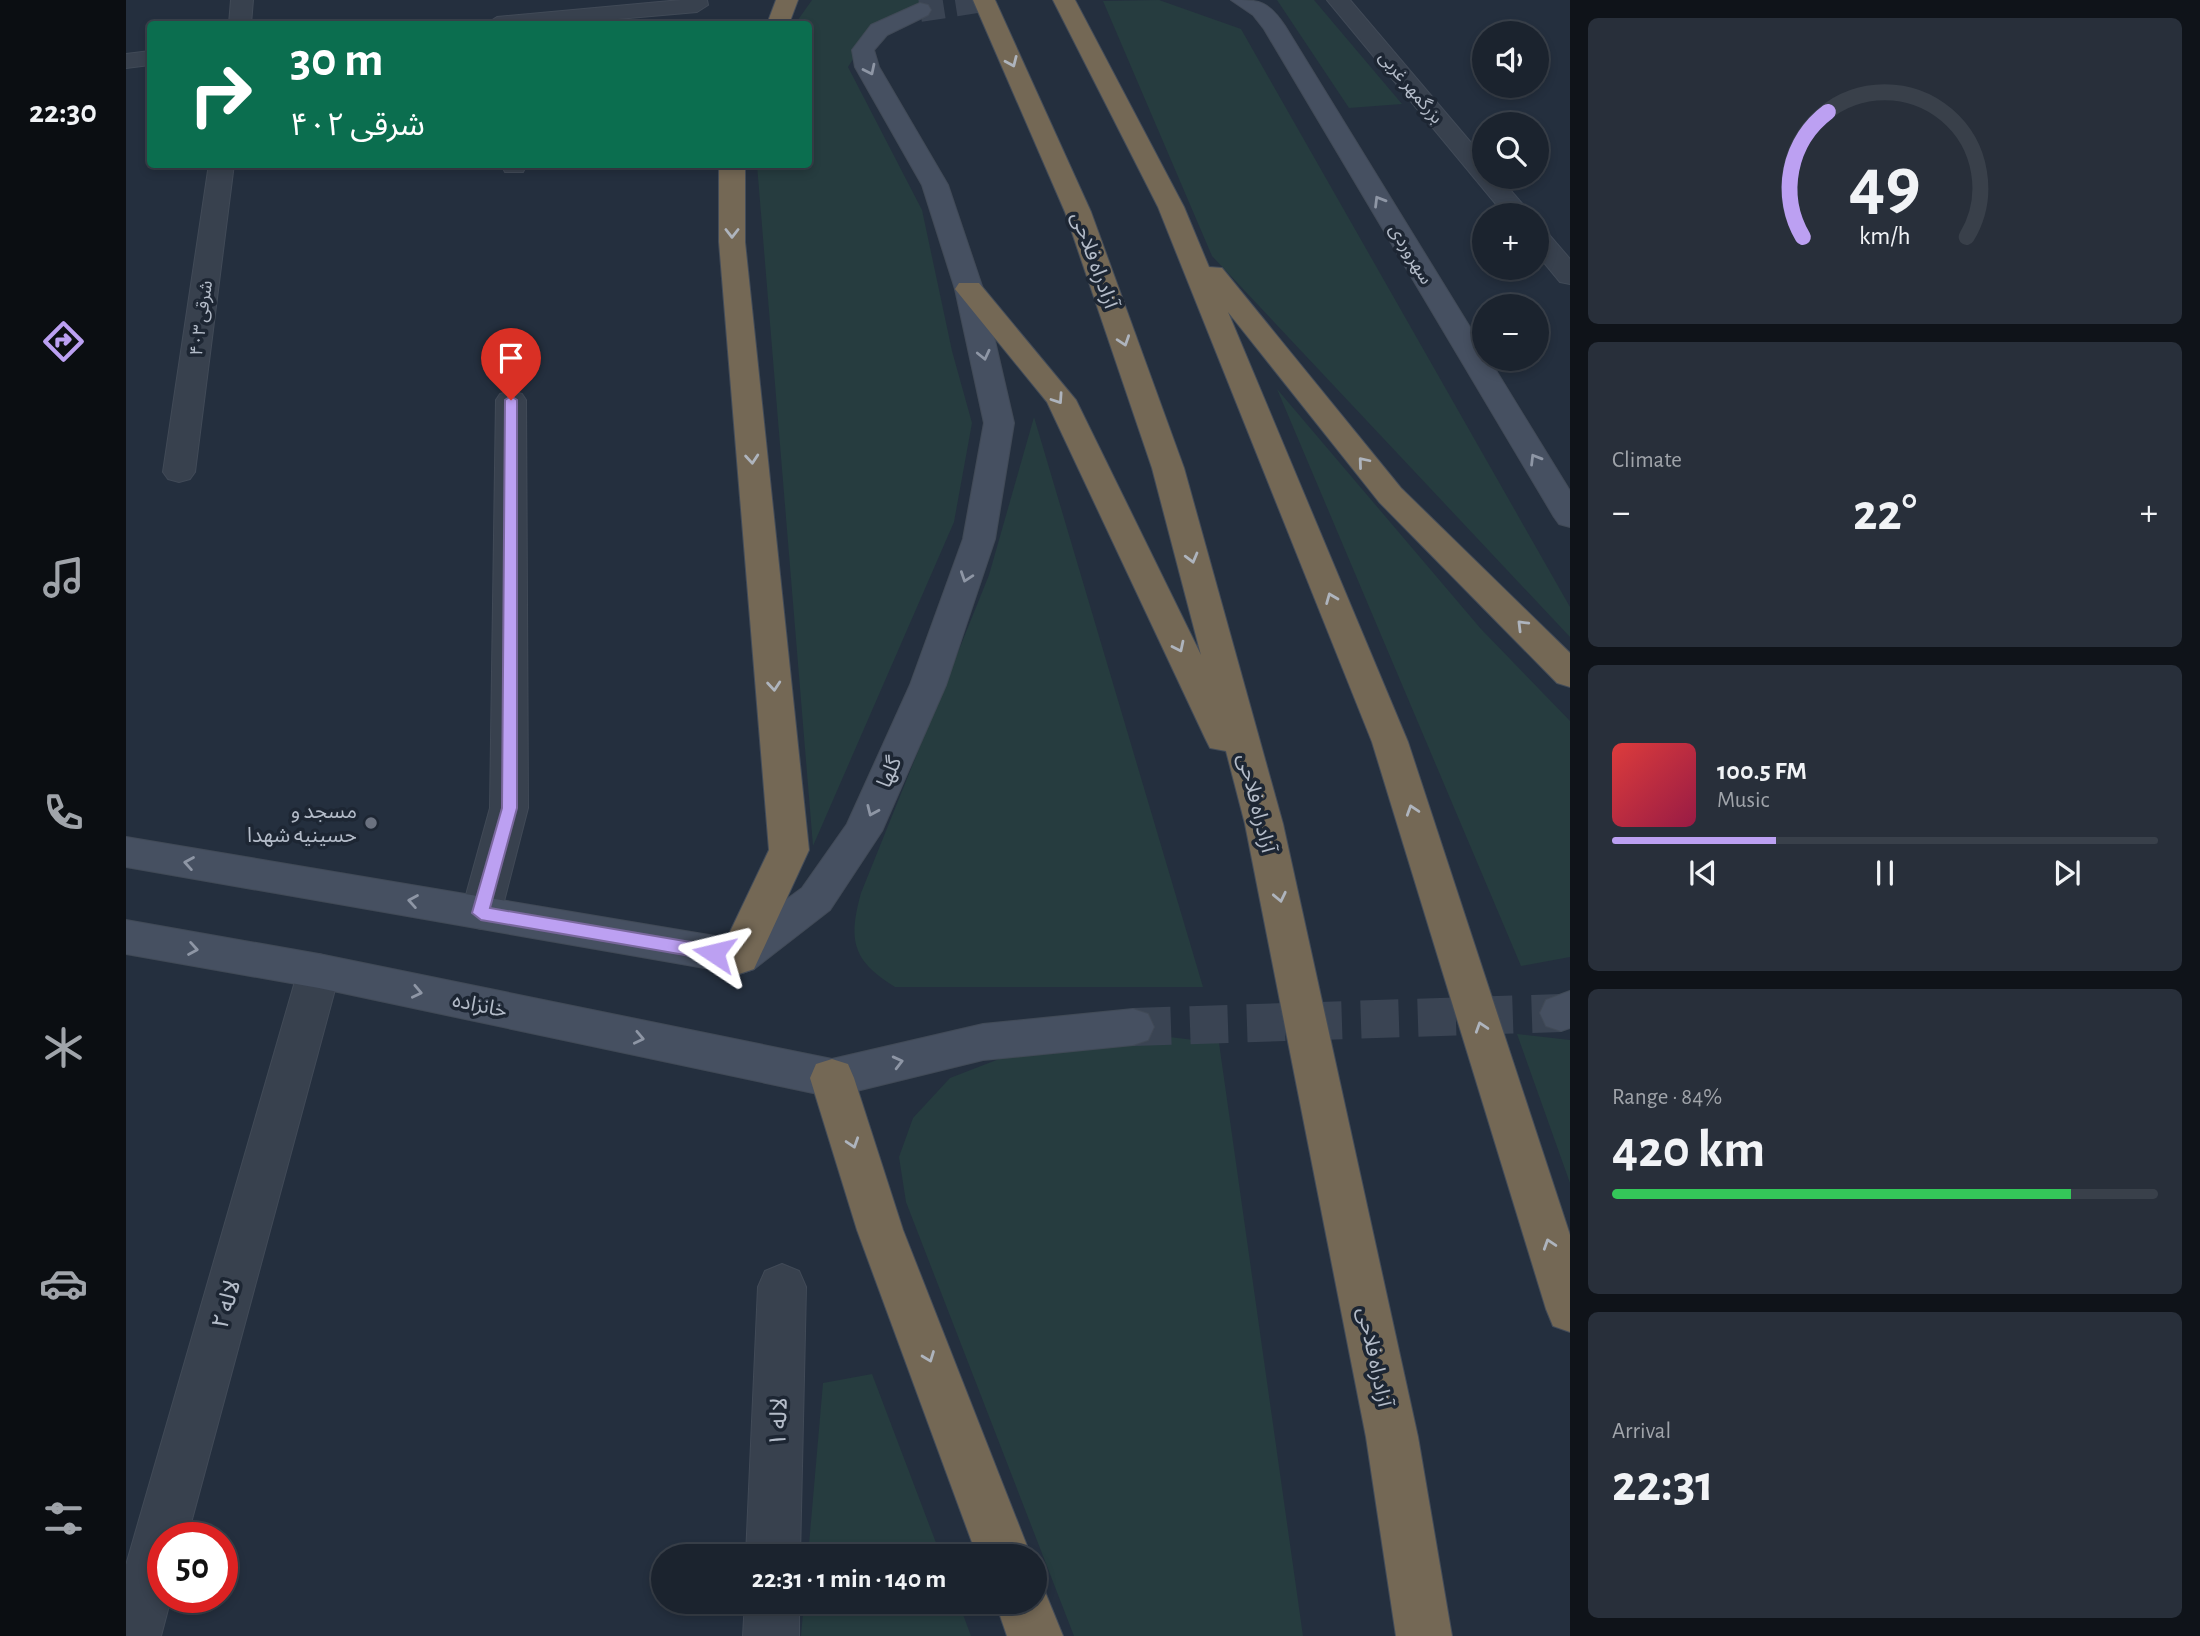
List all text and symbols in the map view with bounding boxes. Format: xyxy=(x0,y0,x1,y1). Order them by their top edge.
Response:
map controls xyxy=(1472,21,1549,371)
button: sound xyxy=(1472,21,1549,98)
text: 30 m xyxy=(290,36,384,85)
street label: بزرگمهر غربی xyxy=(1374,47,1446,128)
icon: right xyxy=(175,49,266,140)
one-way arrow xyxy=(1004,55,1018,68)
one-way arrow xyxy=(862,63,876,75)
text: 22:30 xyxy=(29,96,97,128)
text: ۴۰۲ شرقی xyxy=(290,109,425,141)
button: search xyxy=(1472,112,1549,189)
text: 49 xyxy=(1849,149,1921,222)
one-way arrow xyxy=(1375,196,1388,209)
button: + xyxy=(1472,203,1549,280)
street label: آزادراه فلاحی xyxy=(1066,209,1124,312)
street label: سهروردی xyxy=(1384,221,1435,288)
text: km/h xyxy=(1859,224,1911,249)
one-way arrow xyxy=(724,228,740,238)
street label: ۴۰۳ شرقی xyxy=(188,279,217,357)
button: − xyxy=(1472,294,1549,371)
icon: directions xyxy=(39,317,88,366)
pin xyxy=(481,328,541,400)
one-way arrow xyxy=(1116,335,1130,347)
icon: arrive xyxy=(492,339,530,377)
one-way arrow xyxy=(976,349,990,361)
one-way arrow xyxy=(1050,391,1062,404)
text: Climate xyxy=(1612,449,1682,472)
one-way arrow xyxy=(1530,453,1543,466)
one-way arrow xyxy=(744,454,759,465)
one-way arrow xyxy=(1359,458,1371,471)
text: 22° xyxy=(1853,487,1917,539)
text: − xyxy=(1612,494,1630,532)
text: + xyxy=(2140,494,2158,532)
one-way arrow xyxy=(1184,552,1199,564)
icon: music xyxy=(39,553,88,602)
one-way arrow xyxy=(960,571,974,583)
one-way arrow xyxy=(1325,592,1339,605)
one-way arrow xyxy=(1517,621,1530,634)
one-way arrow xyxy=(1171,640,1185,652)
one-way arrow xyxy=(766,680,781,692)
street label: آزادراه فلاحی xyxy=(1233,751,1281,856)
street label: گلها xyxy=(873,753,907,791)
text: 100.5 FM xyxy=(1717,758,1807,784)
icon: phone xyxy=(39,788,88,837)
text: Music xyxy=(1717,789,1769,812)
place label: مسجد و حسینیه شهدا xyxy=(247,801,357,847)
one-way arrow xyxy=(866,804,880,816)
one-way arrow xyxy=(1406,804,1420,817)
marker: مسجد و حسینیه شهدا xyxy=(363,815,379,831)
icon: previous xyxy=(1684,854,1722,892)
icon: pause xyxy=(1866,854,1904,892)
icon: next xyxy=(2048,854,2086,892)
one-way arrow xyxy=(183,856,195,871)
one-way arrow xyxy=(1271,891,1286,903)
one-way arrow xyxy=(407,894,419,909)
position arrow xyxy=(677,916,751,990)
one-way arrow xyxy=(187,941,199,956)
one-way arrow xyxy=(411,983,423,998)
street label: خانزاده xyxy=(450,989,509,1023)
one-way arrow xyxy=(1474,1021,1489,1033)
icon: climate xyxy=(39,1023,88,1072)
one-way arrow xyxy=(633,1029,645,1044)
one-way arrow xyxy=(892,1056,904,1070)
text: Range · 84% xyxy=(1612,1086,1722,1109)
text: 420 km xyxy=(1612,1124,1765,1176)
one-way arrow xyxy=(844,1137,859,1149)
one-way arrow xyxy=(1543,1238,1558,1250)
icon: car xyxy=(39,1259,88,1308)
street label: لاله ۲ xyxy=(209,1277,245,1331)
street label: آزادراه فلاحی xyxy=(1353,1305,1397,1410)
one-way arrow xyxy=(920,1351,934,1363)
street label: لاله ۱ xyxy=(766,1397,792,1447)
text: Arrival xyxy=(1612,1420,1671,1443)
text: 22:31 xyxy=(1612,1458,1714,1510)
icon: filters xyxy=(39,1494,88,1543)
speed limit sign: 50 xyxy=(147,1522,238,1613)
text: 22:31 · 1 min · 140 m xyxy=(752,1566,946,1592)

